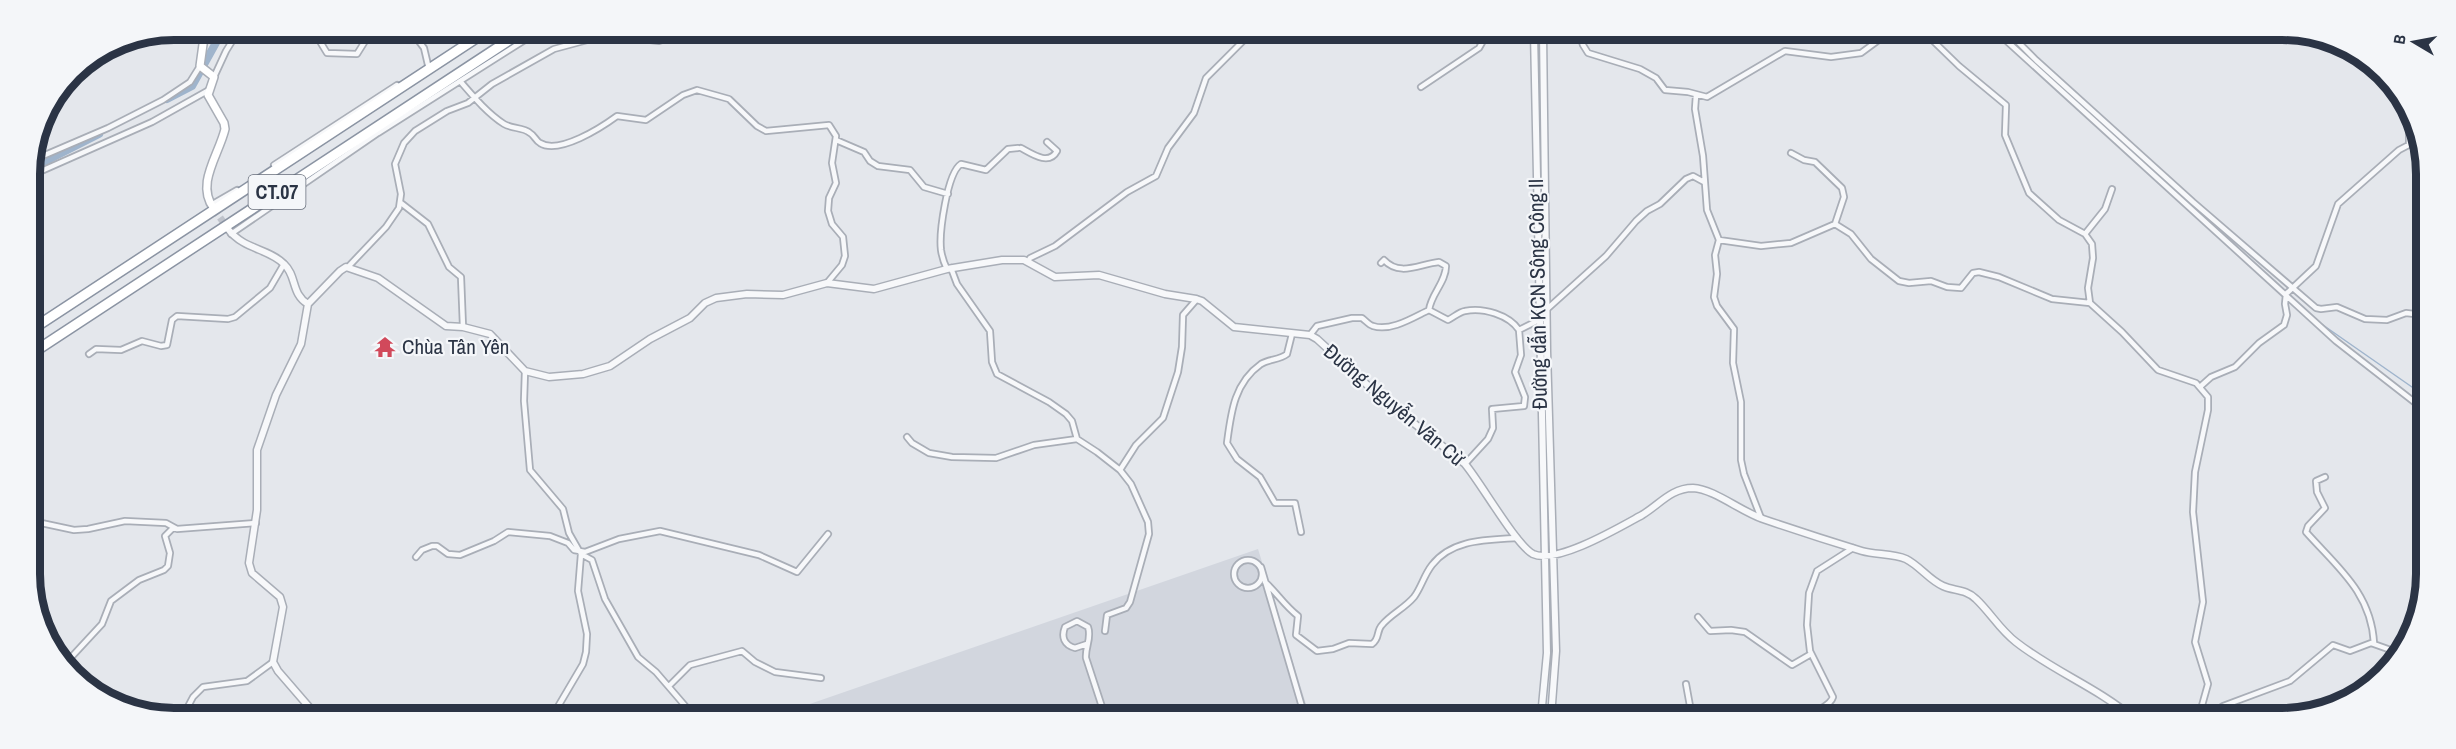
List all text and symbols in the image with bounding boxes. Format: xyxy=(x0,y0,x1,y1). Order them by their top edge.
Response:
north arrow xyxy=(2384,12,2444,72)
text: B xyxy=(2388,33,2411,46)
road number: CT.07 xyxy=(248,175,306,209)
street label: Đường dẫn KCN Sông Công II xyxy=(1521,178,1554,410)
place label: Chùa Tân Yên xyxy=(402,332,509,361)
temple icon: Chùa Tân Yên xyxy=(373,335,397,359)
street label: Đường Nguyễn Văn Cừ xyxy=(1318,337,1472,473)

